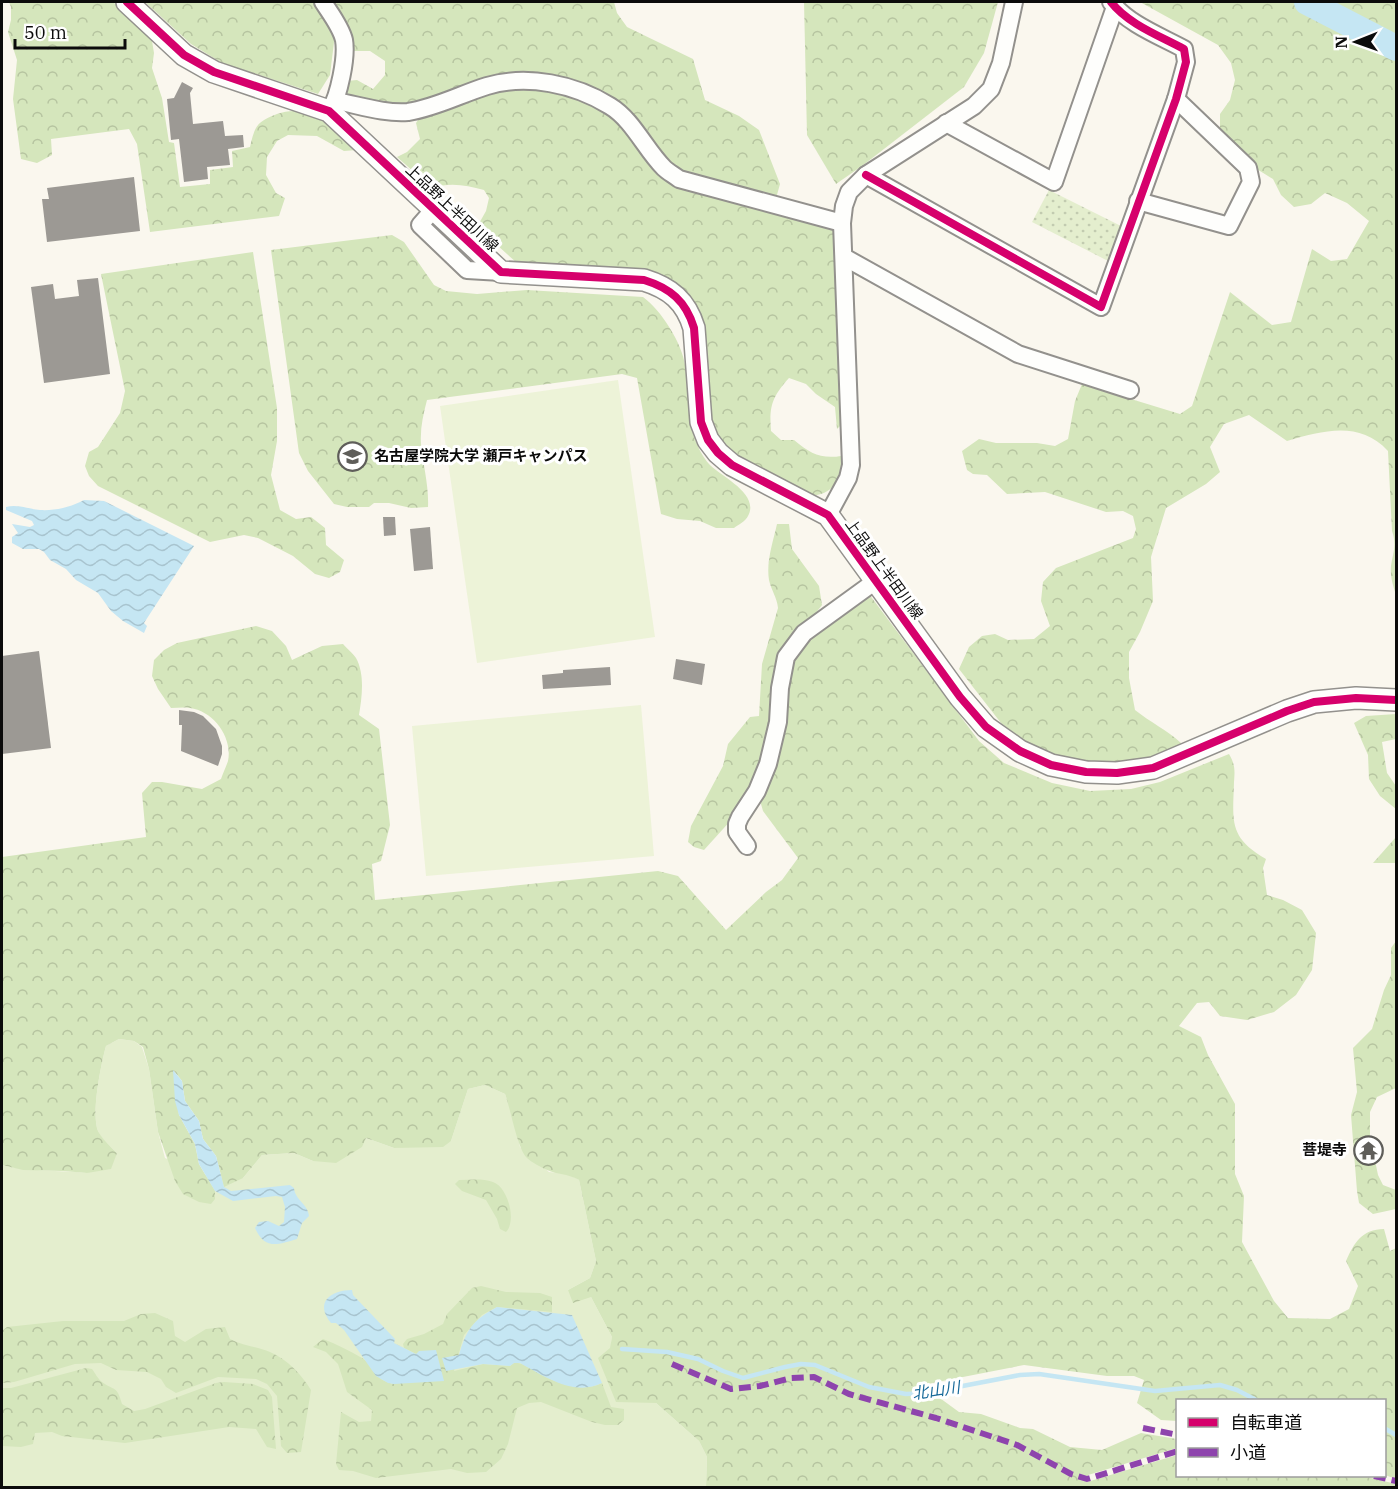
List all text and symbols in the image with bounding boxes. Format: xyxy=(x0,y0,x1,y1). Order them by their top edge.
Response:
scale bar xyxy=(15,12,124,50)
north arrow xyxy=(1326,12,1386,72)
text: 50 m xyxy=(24,21,67,44)
text: N xyxy=(1331,36,1351,49)
street label: 上品野上半田川線 xyxy=(402,160,503,256)
school or university icon: 名古屋学院大学 瀬戸キャンパス xyxy=(337,440,369,472)
place label: 名古屋学院大学 瀬戸キャンパス xyxy=(374,446,587,465)
street label: 上品野上半田川線 xyxy=(841,515,927,623)
temple icon: 菩堤寺 xyxy=(1352,1134,1384,1166)
place label: 菩堤寺 xyxy=(1302,1140,1347,1159)
water label: 北山川 xyxy=(911,1376,963,1403)
legend xyxy=(1176,1399,1386,1477)
text: 自転車道 xyxy=(1230,1411,1302,1434)
text: 小道 xyxy=(1230,1441,1266,1464)

